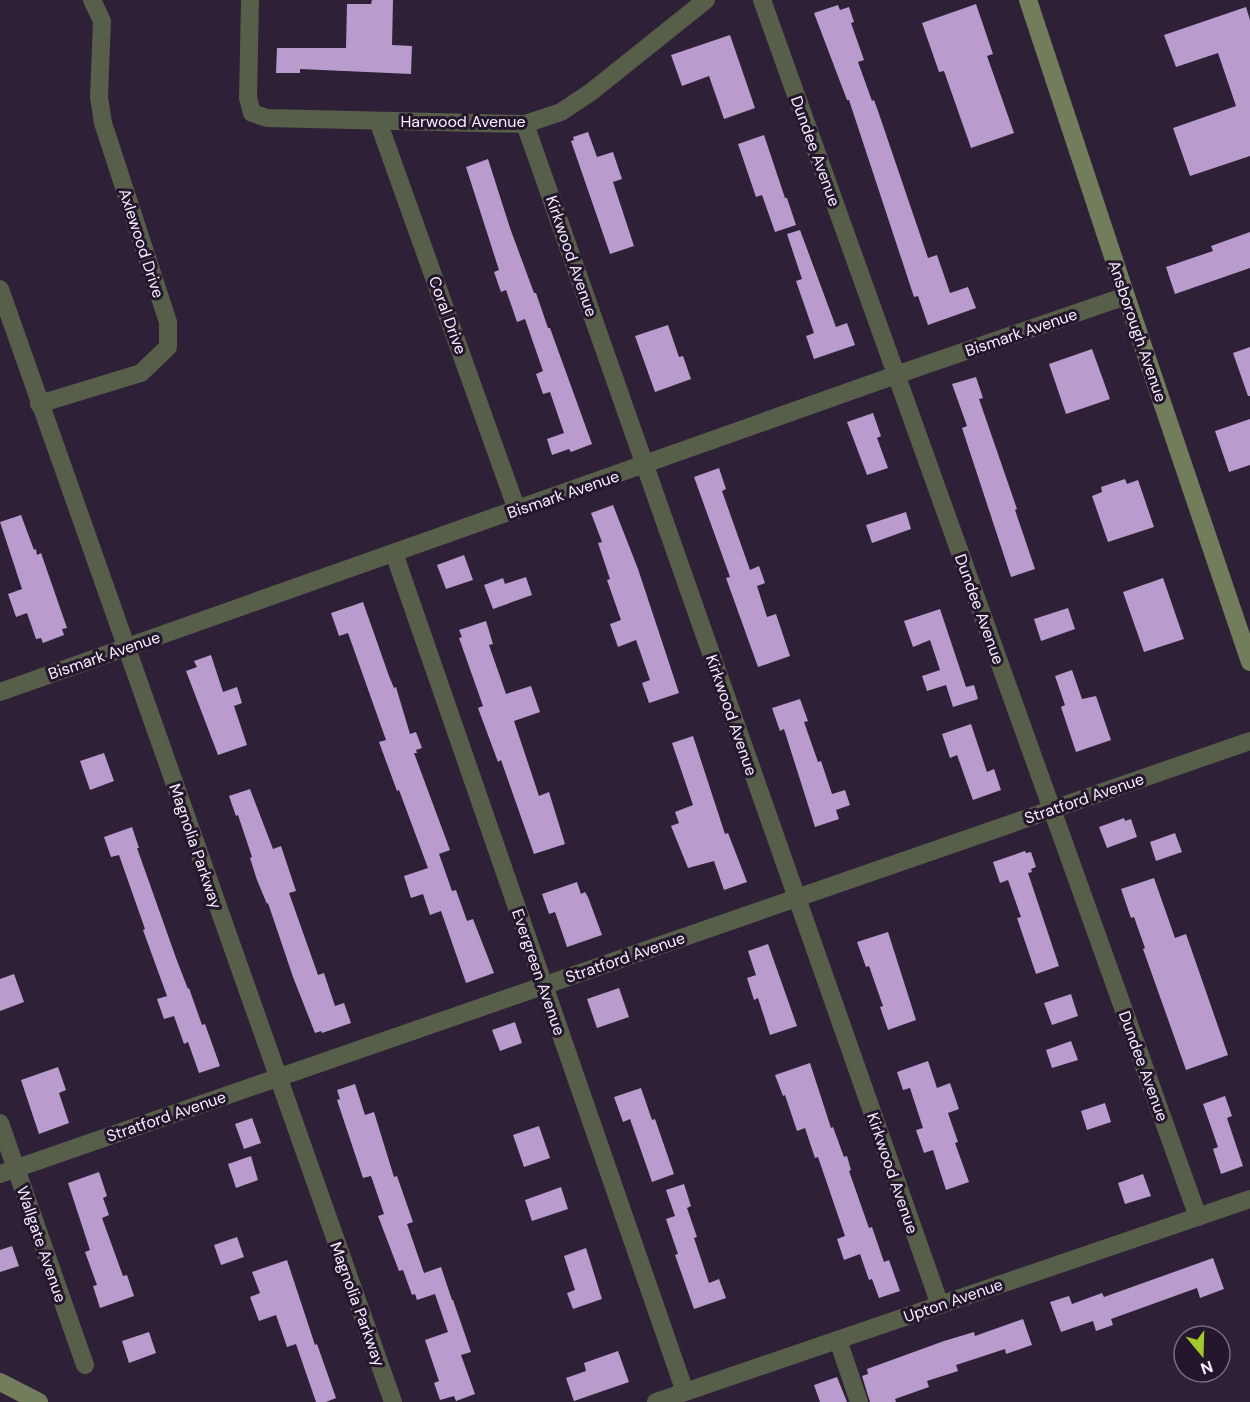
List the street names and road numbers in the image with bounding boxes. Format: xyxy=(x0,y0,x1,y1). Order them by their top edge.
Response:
street label: Dundee Avenue xyxy=(786,93,845,209)
street label: Harwood Avenue xyxy=(400,111,526,132)
street label: Axlewood Drive xyxy=(114,186,169,301)
street label: Kirkwood Avenue xyxy=(541,193,602,319)
street label: Ansborough Avenue xyxy=(1103,258,1172,405)
street label: Coral Drive xyxy=(424,273,471,357)
street label: Bismark Avenue xyxy=(962,303,1080,361)
street label: Bismark Avenue xyxy=(504,465,622,523)
street label: Dundee Avenue xyxy=(950,551,1009,667)
street label: Bismark Avenue xyxy=(45,626,163,684)
street label: Kirkwood Avenue xyxy=(701,652,762,778)
street label: Stratford Avenue xyxy=(1022,768,1147,829)
street label: Magnolia Parkway xyxy=(164,781,227,912)
street label: Evergreen Avenue xyxy=(507,906,570,1038)
street label: Stratford Avenue xyxy=(563,927,688,988)
street label: Dundee Avenue xyxy=(1114,1008,1173,1124)
street label: Stratford Avenue xyxy=(104,1086,229,1147)
street label: Kirkwood Avenue xyxy=(862,1110,923,1236)
street label: Wallgate Avenue xyxy=(12,1183,71,1305)
street label: Magnolia Parkway xyxy=(325,1239,390,1369)
street label: Upton Avenue xyxy=(901,1274,1006,1327)

